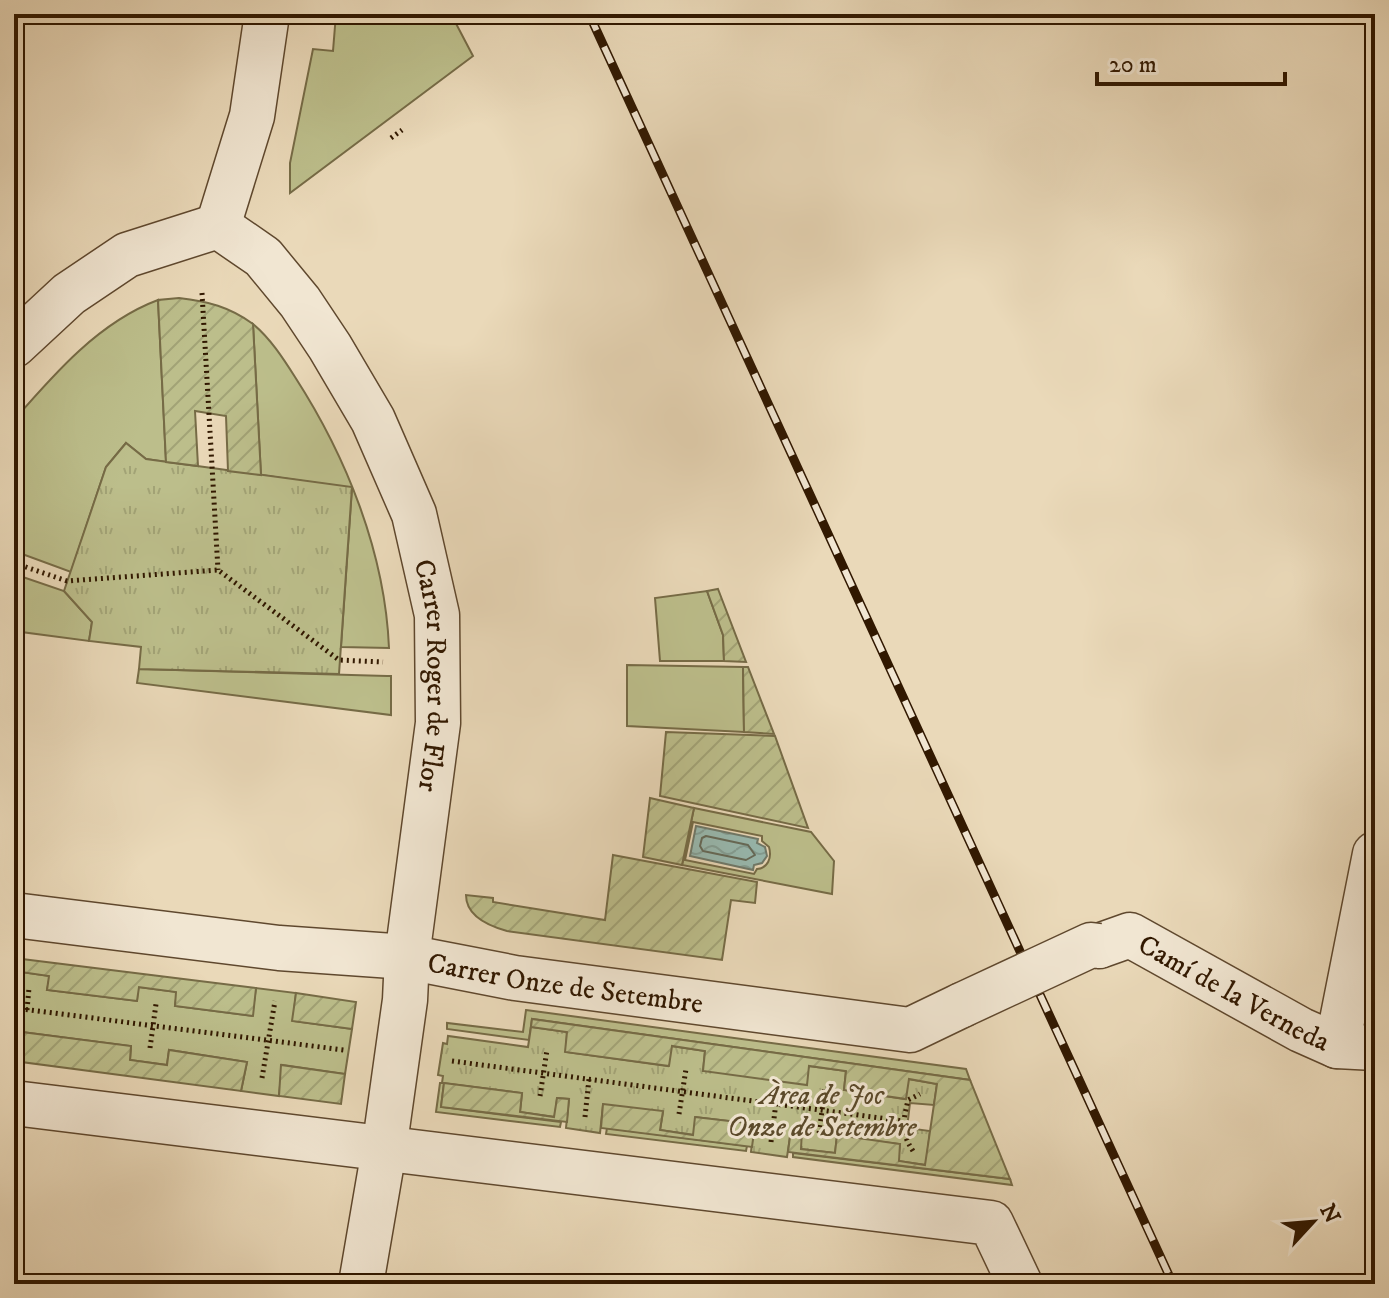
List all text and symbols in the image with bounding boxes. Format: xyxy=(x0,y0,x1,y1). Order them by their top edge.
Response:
scale bar xyxy=(1097,36,1285,86)
text: 20 m xyxy=(1109,50,1157,80)
street label: Carrer Roger de Flor xyxy=(406,556,454,794)
street label: Camí de la Verneda xyxy=(1132,927,1335,1060)
street label: Carrer Onze de Setembre xyxy=(425,945,705,1022)
park label: Àrea de Joc Onze de Setembre xyxy=(727,1078,918,1145)
north arrow xyxy=(1273,1182,1353,1262)
text: N xyxy=(1314,1200,1346,1228)

